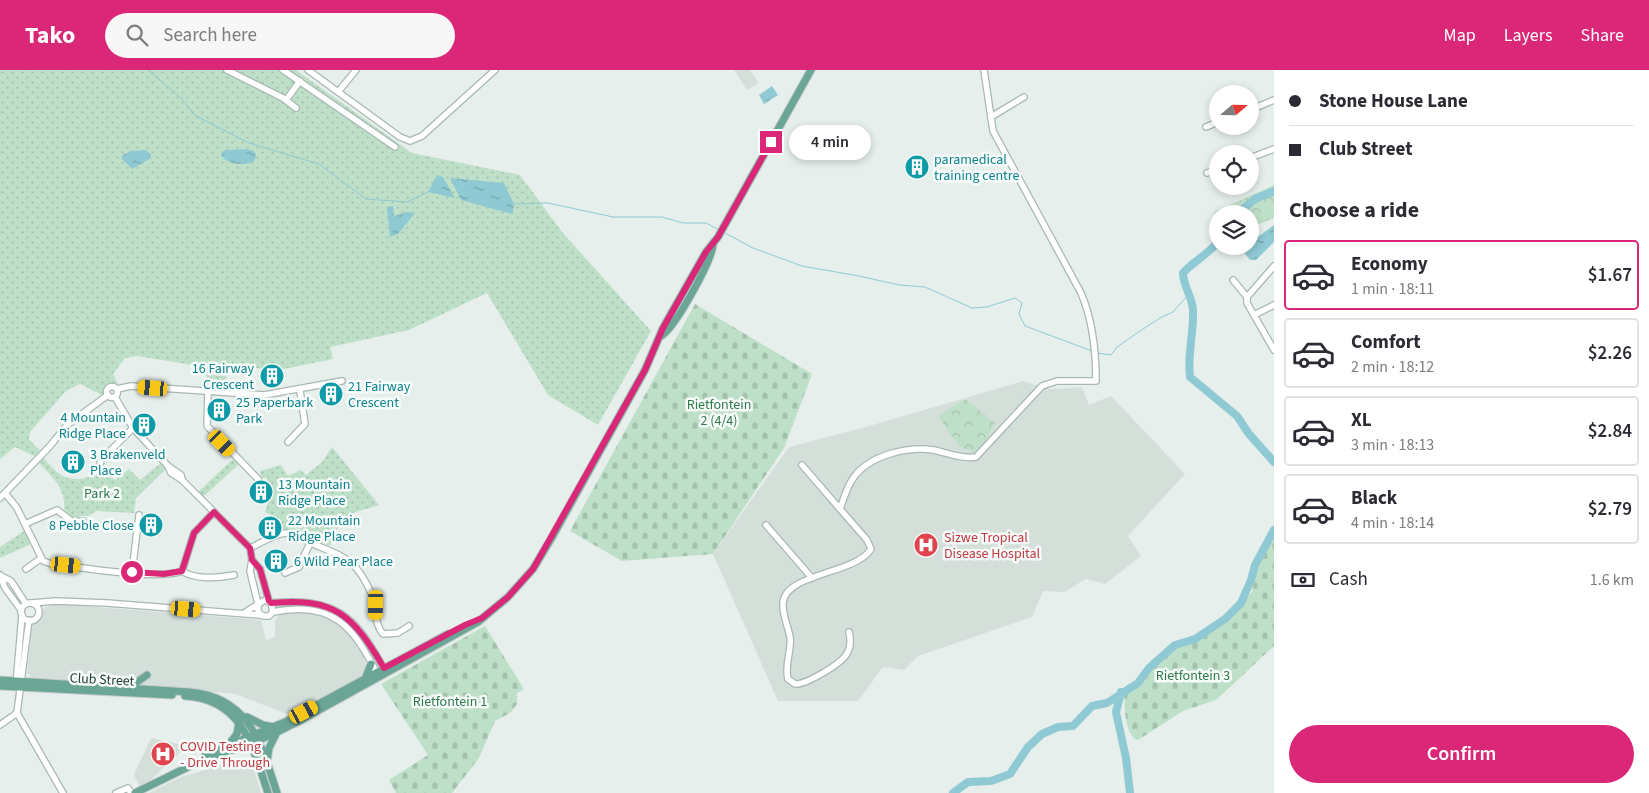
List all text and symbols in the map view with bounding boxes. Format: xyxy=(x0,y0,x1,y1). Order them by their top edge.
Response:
search box xyxy=(105,13,455,58)
text: Tako xyxy=(25,18,75,53)
icon: search xyxy=(123,21,151,49)
text: Search here xyxy=(163,22,257,49)
text: Map xyxy=(1444,23,1476,48)
text: Layers xyxy=(1504,23,1553,48)
text: Share xyxy=(1581,23,1624,48)
north arrow xyxy=(1209,85,1259,135)
map controls xyxy=(1209,85,1259,255)
text: Stone House Lane xyxy=(1319,88,1468,115)
callout: 4 min xyxy=(788,124,871,160)
route end xyxy=(760,131,782,153)
text: 4 min xyxy=(811,131,849,153)
text: Club Street xyxy=(1319,136,1412,163)
button: locate xyxy=(1209,145,1259,195)
place label: paramedical training centre xyxy=(934,150,1020,186)
building icon: paramedical training centre xyxy=(904,154,930,180)
text: Choose a ride xyxy=(1289,194,1419,226)
button: layers xyxy=(1209,205,1259,255)
text: Economy xyxy=(1351,251,1428,278)
icon: car xyxy=(1291,253,1336,298)
text: $1.67 xyxy=(1588,262,1632,289)
text: 1 min · 18:11 xyxy=(1351,278,1434,300)
text: Comfort xyxy=(1351,329,1421,356)
icon: car xyxy=(1291,331,1336,376)
text: $2.26 xyxy=(1588,340,1632,367)
text: 2 min · 18:12 xyxy=(1351,356,1434,378)
place label: 16 Fairway Crescent xyxy=(192,359,254,395)
building icon: 16 Fairway Crescent xyxy=(259,363,285,389)
place label: 21 Fairway Crescent xyxy=(348,377,411,413)
car xyxy=(137,379,168,397)
building icon: 21 Fairway Crescent xyxy=(318,381,344,407)
place label: 25 Paperbark Park xyxy=(236,393,313,429)
park label: Rietfontein 2 (4/4) xyxy=(687,395,751,431)
building icon: 25 Paperbark Park xyxy=(206,397,232,423)
text: XL xyxy=(1351,407,1372,434)
place label: 4 Mountain Ridge Place xyxy=(59,408,126,444)
icon: car xyxy=(1291,409,1336,454)
building icon: 4 Mountain Ridge Place xyxy=(131,412,157,438)
text: $2.84 xyxy=(1588,418,1632,445)
car xyxy=(206,427,237,459)
text: 3 min · 18:13 xyxy=(1351,434,1434,456)
place label: 3 Brakenveld Place xyxy=(90,445,166,481)
building icon: 3 Brakenveld Place xyxy=(60,449,86,475)
place label: 13 Mountain Ridge Place xyxy=(278,475,350,511)
building icon: 13 Mountain Ridge Place xyxy=(248,479,274,505)
park label: Park 2 xyxy=(84,484,120,504)
text: Black xyxy=(1351,485,1397,512)
icon: car xyxy=(1291,487,1336,532)
text: $2.79 xyxy=(1588,496,1632,523)
place label: 22 Mountain Ridge Place xyxy=(288,511,360,547)
building icon: 8 Pebble Close xyxy=(138,512,164,538)
text: 4 min · 18:14 xyxy=(1351,512,1434,534)
building icon: 22 Mountain Ridge Place xyxy=(257,515,283,541)
place label: 8 Pebble Close xyxy=(49,516,134,536)
place label: Sizwe Tropical Disease Hospital xyxy=(944,528,1041,564)
hospital icon: Sizwe Tropical Disease Hospital xyxy=(913,532,939,558)
building icon: 6 Wild Pear Place xyxy=(263,548,289,574)
place label: 6 Wild Pear Place xyxy=(294,552,393,572)
car xyxy=(50,556,81,574)
route start xyxy=(121,561,143,583)
icon: cash xyxy=(1289,566,1317,594)
text: Cash xyxy=(1329,566,1368,593)
text: 1.6 km xyxy=(1590,569,1634,591)
car xyxy=(368,590,383,620)
car xyxy=(170,600,201,618)
park label: Rietfontein 3 xyxy=(1156,666,1230,686)
street label: Club Street xyxy=(69,668,135,692)
park label: Rietfontein 1 xyxy=(413,692,487,712)
car xyxy=(287,698,320,726)
button: Confirm xyxy=(1289,725,1634,783)
place label: COVID Testing - Drive Through xyxy=(180,737,270,773)
hospital icon: COVID Testing - Drive Through xyxy=(150,741,176,767)

